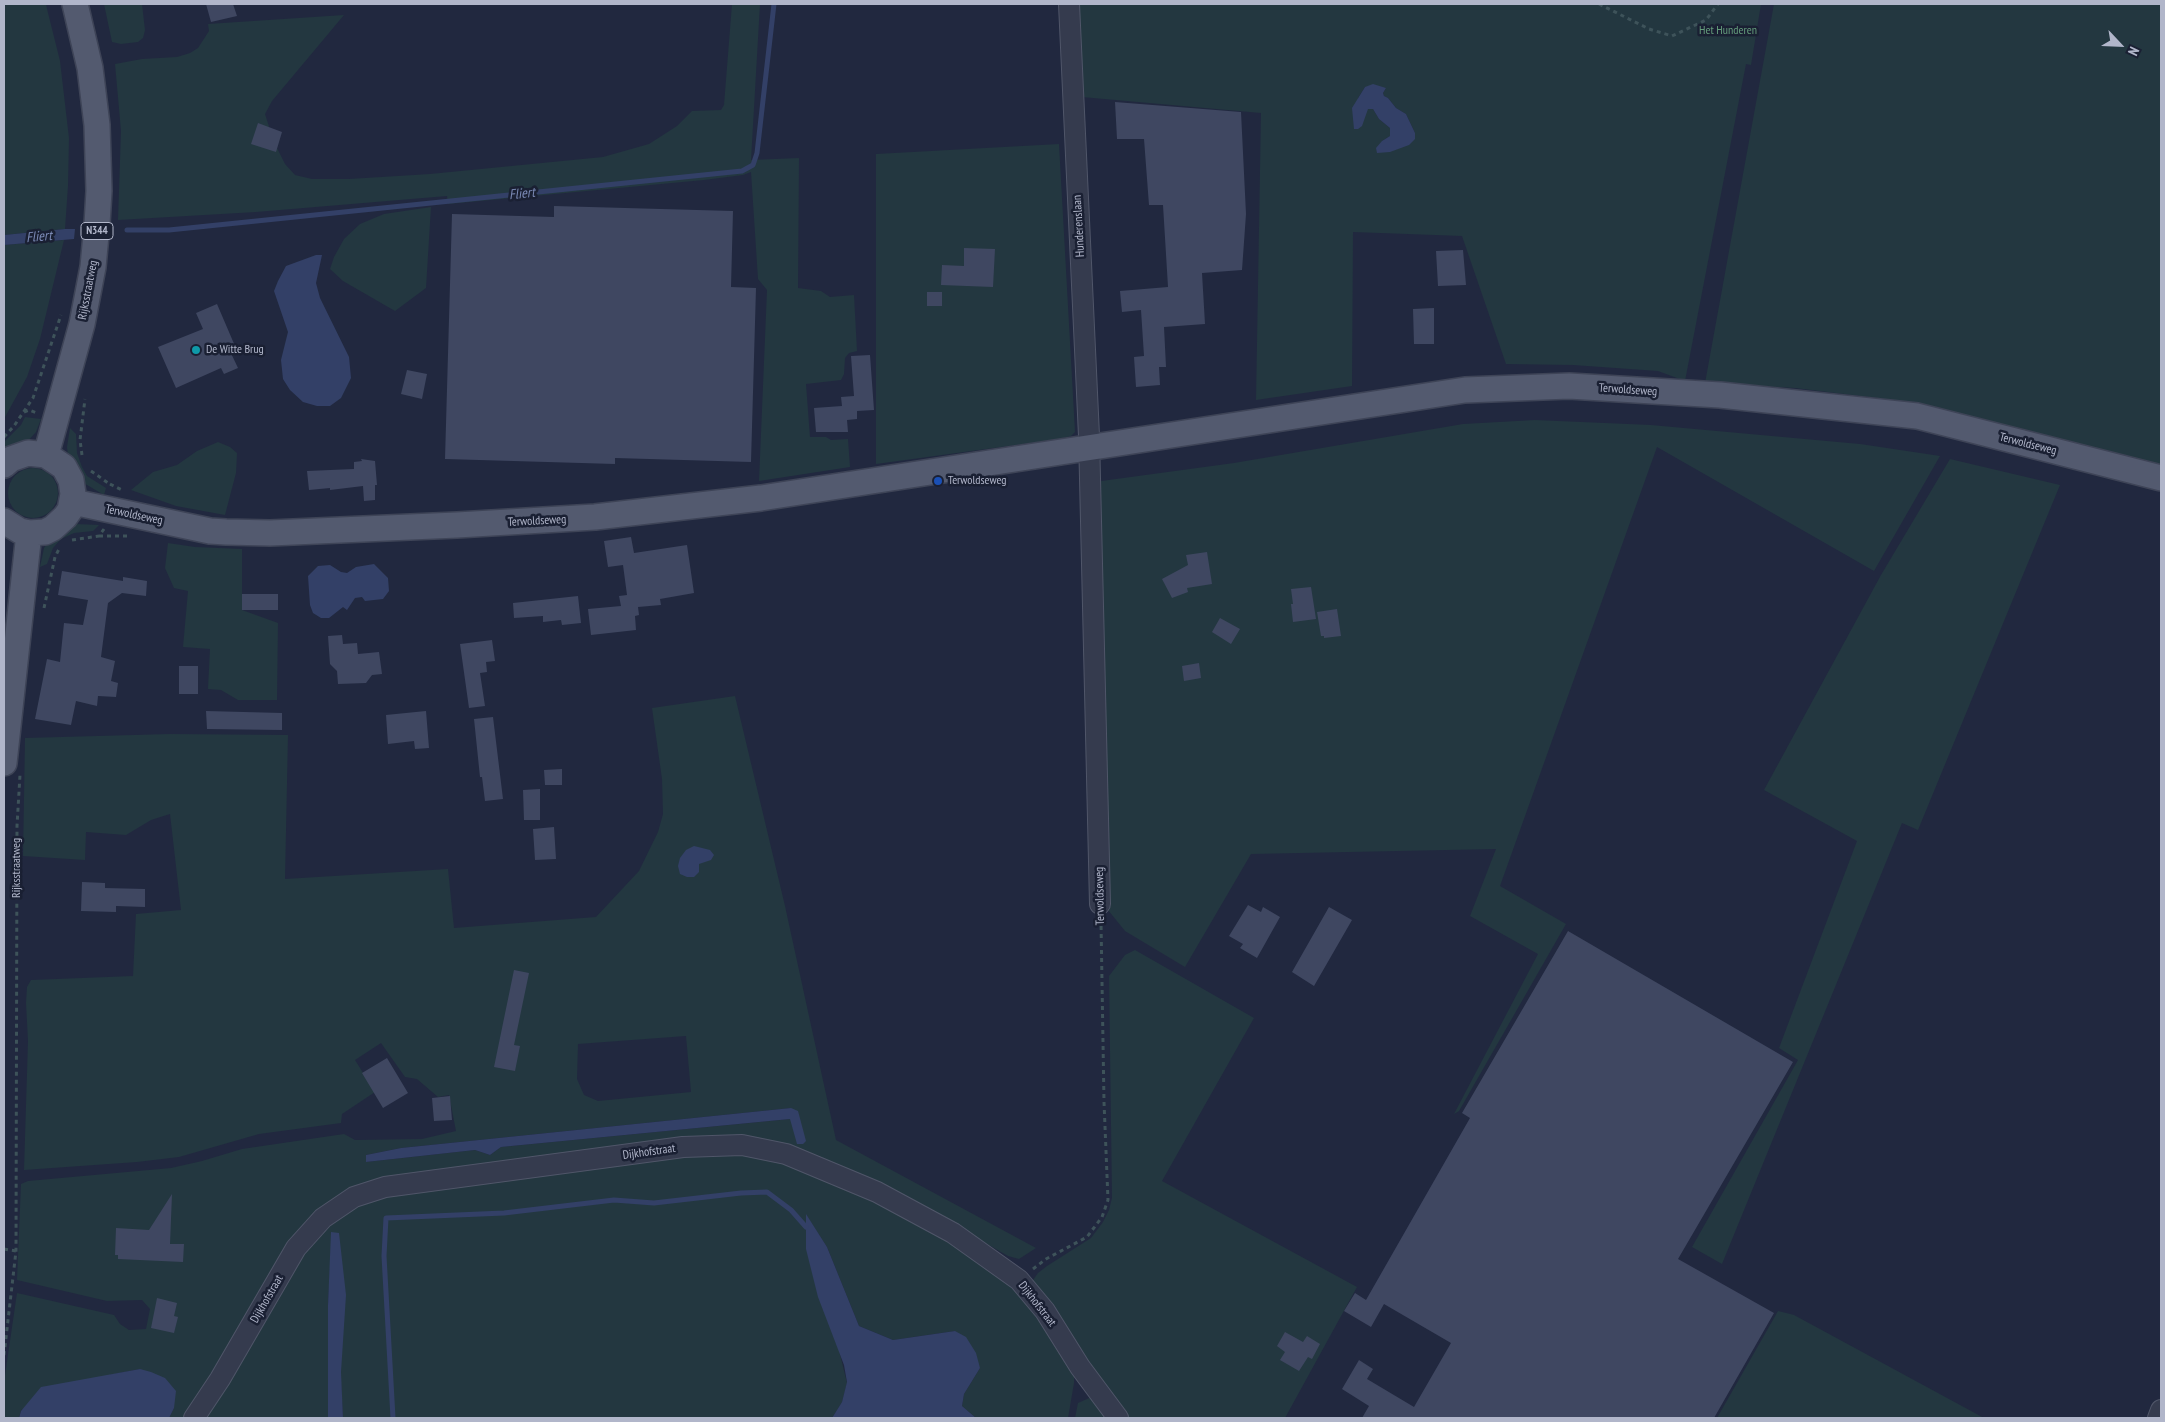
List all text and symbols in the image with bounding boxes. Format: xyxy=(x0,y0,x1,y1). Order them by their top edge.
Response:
north arrow xyxy=(2095,20,2145,70)
park label: Het Hunderen xyxy=(1699,24,1757,38)
text: N xyxy=(2124,44,2143,59)
water label: Fliert xyxy=(508,184,536,204)
street label: Hunderenslaan xyxy=(1070,195,1088,257)
road number: N344 xyxy=(81,222,113,240)
water label: Fliert xyxy=(25,228,53,246)
street label: Rijksstraatweg xyxy=(75,259,101,321)
place label: De Witte Brug xyxy=(206,343,264,357)
marker: De Witte Brug xyxy=(190,344,202,356)
street label: Terwoldseweg xyxy=(1598,381,1658,399)
street label: Terwoldseweg xyxy=(1998,430,2058,458)
place label: Terwoldseweg xyxy=(948,474,1006,488)
marker: Terwoldseweg xyxy=(932,475,944,487)
street label: Terwoldseweg xyxy=(104,502,164,528)
street label: Terwoldseweg xyxy=(507,512,567,530)
street label: Rijksstraatweg xyxy=(10,838,24,898)
street label: Terwoldseweg xyxy=(1092,867,1108,925)
street label: Dijkhofstraat xyxy=(622,1141,676,1163)
street label: Dijkhofstraat xyxy=(247,1272,287,1326)
street label: Dijkhofstraat xyxy=(1015,1279,1059,1329)

